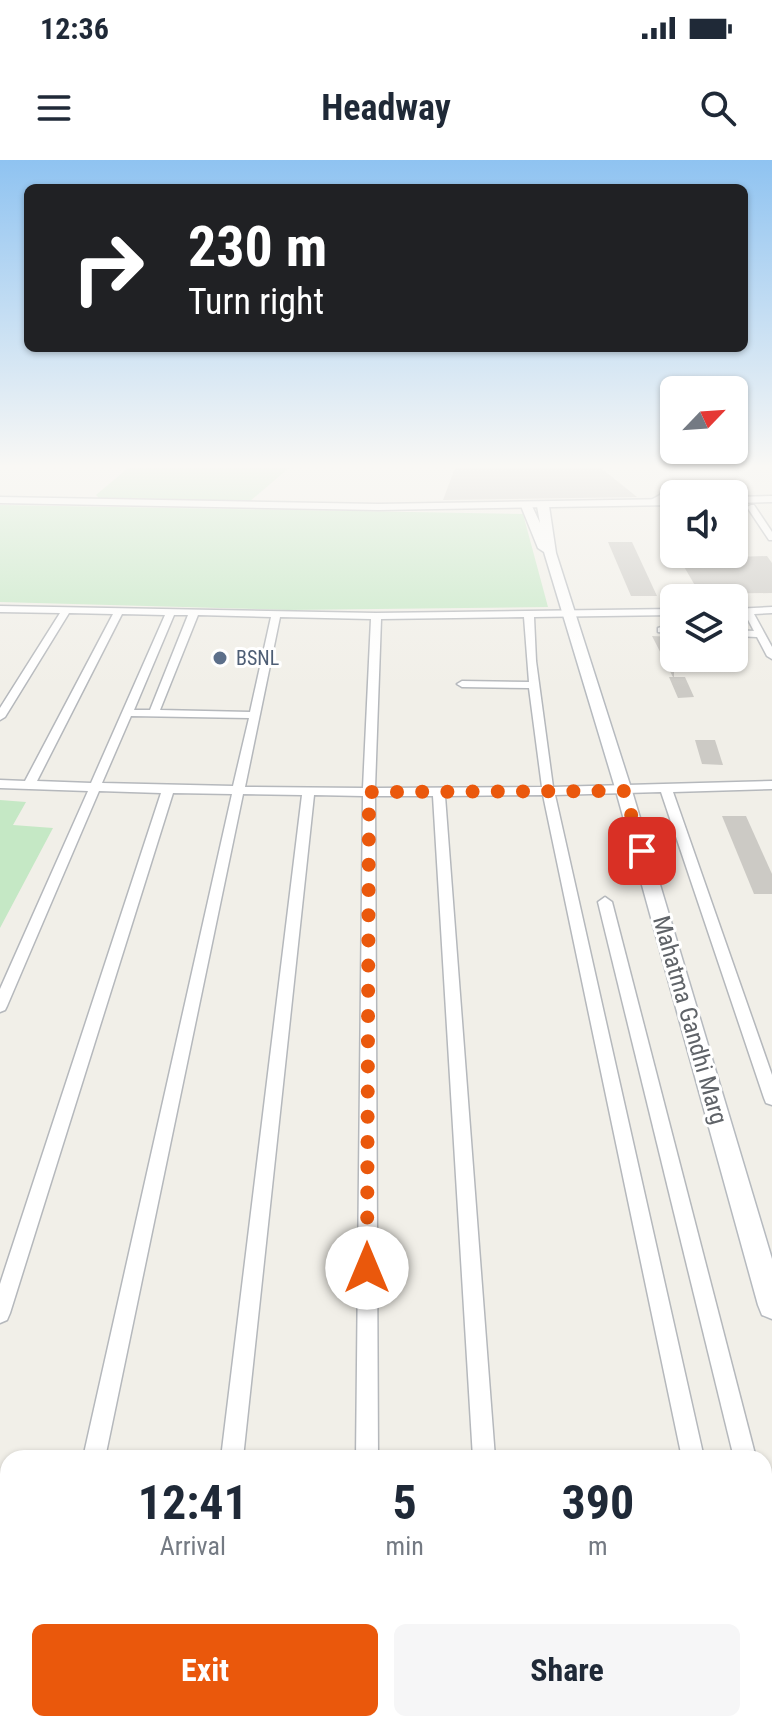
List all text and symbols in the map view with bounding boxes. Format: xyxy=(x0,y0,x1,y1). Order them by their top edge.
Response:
text: 12:36 xyxy=(40,11,109,46)
icon: menu xyxy=(32,86,76,130)
icon: search xyxy=(696,86,740,130)
text: Headway xyxy=(321,87,451,129)
text: 230 m xyxy=(188,214,327,280)
icon: right xyxy=(56,216,160,320)
text: Turn right xyxy=(188,281,324,323)
north arrow xyxy=(660,376,748,464)
map controls xyxy=(660,376,748,672)
button: sound xyxy=(660,480,748,568)
button: layers xyxy=(660,584,748,672)
place label: BSNL xyxy=(236,646,279,670)
marker: BSNL xyxy=(211,649,229,667)
pin xyxy=(608,817,676,885)
icon: arrive xyxy=(620,829,664,873)
street label: Mahatma Gandhi Marg xyxy=(647,913,733,1127)
position arrow xyxy=(325,1226,409,1310)
text: 12:41 xyxy=(138,1474,248,1531)
text: 5 xyxy=(393,1474,417,1531)
text: 390 xyxy=(561,1474,634,1531)
text: Arrival xyxy=(160,1531,226,1561)
text: min xyxy=(386,1531,424,1561)
text: m xyxy=(588,1531,608,1561)
button: Exit xyxy=(32,1624,378,1716)
button: Share xyxy=(394,1624,740,1716)

